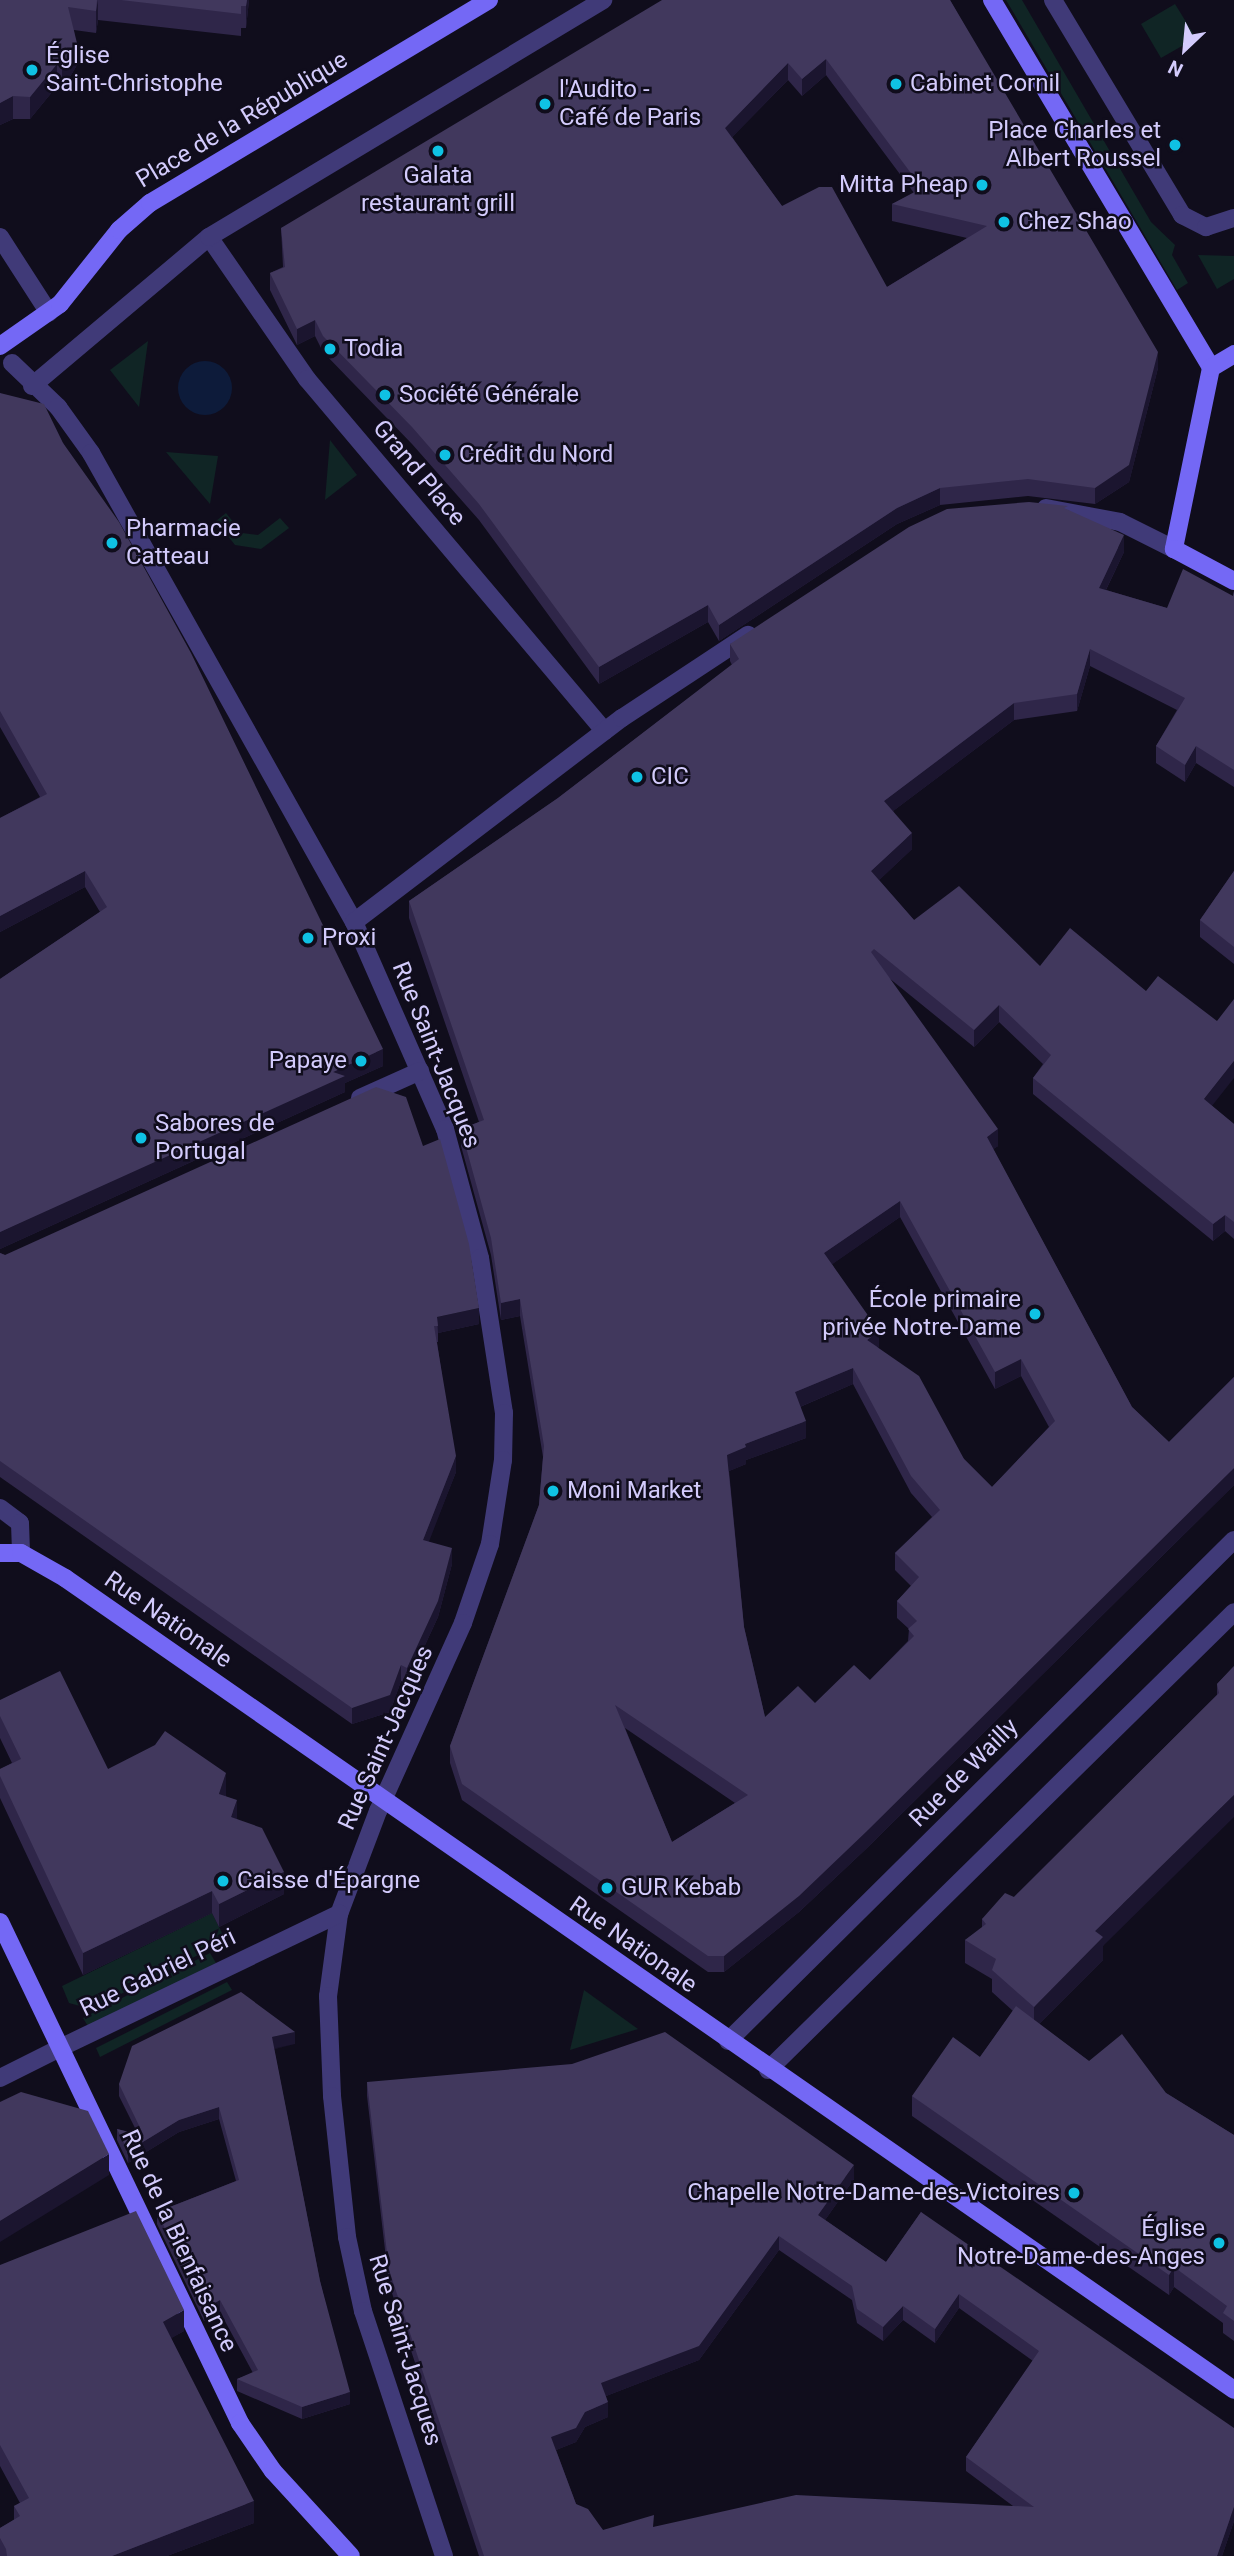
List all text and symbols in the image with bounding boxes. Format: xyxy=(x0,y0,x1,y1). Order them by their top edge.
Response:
north arrow xyxy=(1150,14,1220,84)
place label: Église Saint-Christophe xyxy=(46,42,223,98)
street label: Place de la République xyxy=(131,46,353,194)
text: N xyxy=(1165,55,1187,82)
marker: Église Saint-Christophe xyxy=(24,62,40,78)
place label: Cabinet Cornil xyxy=(910,70,1060,98)
place label: l'Audito - Café de Paris xyxy=(559,76,701,132)
marker: Cabinet Cornil xyxy=(888,76,904,92)
marker: l'Audito - Café de Paris xyxy=(537,96,553,112)
place label: Place Charles et Albert Roussel xyxy=(988,117,1161,173)
marker: Place Charles et Albert Roussel xyxy=(1167,137,1183,153)
marker: Galata restaurant grill xyxy=(430,143,446,159)
place label: Galata restaurant grill xyxy=(361,162,515,218)
place label: Mitta Pheap xyxy=(839,171,968,199)
marker: Mitta Pheap xyxy=(974,177,990,193)
place label: Chez Shao xyxy=(1018,208,1132,236)
marker: Chez Shao xyxy=(996,214,1012,230)
place label: Todia xyxy=(344,335,403,363)
marker: Todia xyxy=(322,341,338,357)
place label: Société Générale xyxy=(399,381,579,409)
marker: Société Générale xyxy=(377,387,393,403)
street label: Grand Place xyxy=(366,414,472,532)
place label: Crédit du Nord xyxy=(459,441,613,469)
marker: Crédit du Nord xyxy=(437,447,453,463)
place label: Pharmacie Catteau xyxy=(126,515,241,571)
marker: Pharmacie Catteau xyxy=(104,535,120,551)
place label: CIC xyxy=(651,763,689,791)
marker: CIC xyxy=(629,769,645,785)
place label: Proxi xyxy=(322,924,376,952)
marker: Proxi xyxy=(300,930,316,946)
street label: Rue Saint-Jacques xyxy=(385,958,487,1152)
place label: Papaye xyxy=(269,1047,347,1075)
marker: Papaye xyxy=(353,1053,369,1069)
place label: Sabores de Portugal xyxy=(155,1110,275,1166)
marker: Sabores de Portugal xyxy=(133,1130,149,1146)
place label: École primaire privée Notre-Dame xyxy=(822,1286,1021,1342)
marker: École primaire privée Notre-Dame xyxy=(1027,1306,1043,1322)
place label: Moni Market xyxy=(567,1477,701,1505)
marker: Moni Market xyxy=(545,1483,561,1499)
street label: Rue Nationale xyxy=(99,1565,237,1675)
street label: Rue Saint-Jacques xyxy=(332,1642,440,1834)
street label: Rue de Wailly xyxy=(904,1713,1024,1833)
place label: Caisse d'Épargne xyxy=(237,1867,420,1895)
marker: Caisse d'Épargne xyxy=(215,1873,231,1889)
place label: GUR Kebab xyxy=(621,1874,741,1902)
marker: GUR Kebab xyxy=(599,1880,615,1896)
street label: Rue Nationale xyxy=(564,1890,702,2000)
street label: Rue Gabriel Péri xyxy=(75,1923,241,2023)
street label: Rue de la Bienfaisance xyxy=(115,2125,243,2357)
place label: Chapelle Notre-Dame-des-Victoires xyxy=(687,2179,1060,2207)
marker: Chapelle Notre-Dame-des-Victoires xyxy=(1066,2185,1082,2201)
place label: Église Notre-Dame-des-Anges xyxy=(957,2215,1205,2271)
marker: Église Notre-Dame-des-Anges xyxy=(1211,2235,1227,2251)
street label: Rue Saint-Jacques xyxy=(362,2251,448,2449)

